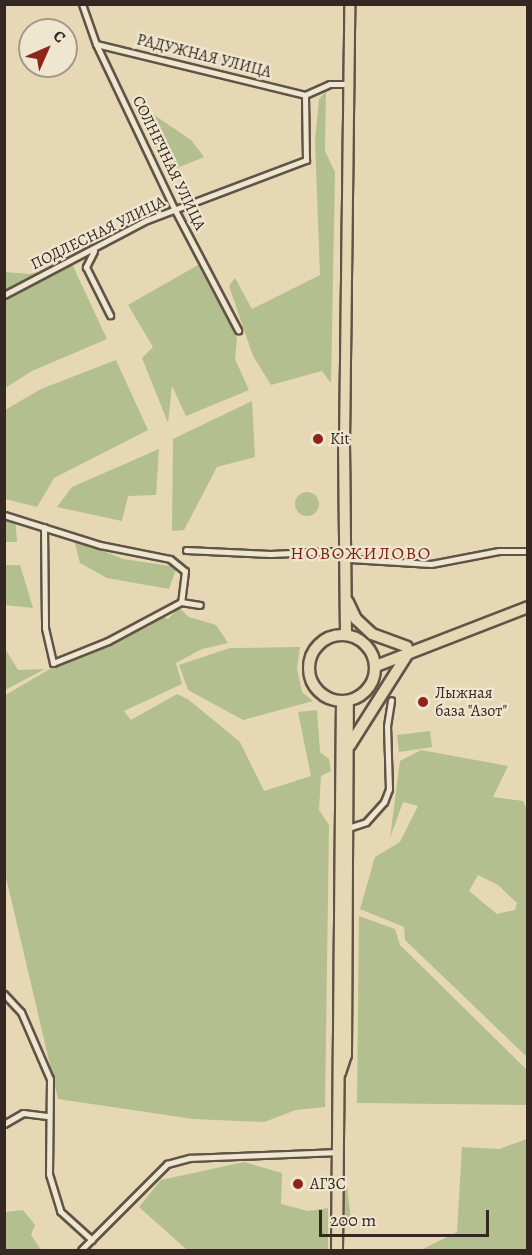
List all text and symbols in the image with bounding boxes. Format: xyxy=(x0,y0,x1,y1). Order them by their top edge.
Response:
north arrow xyxy=(18,18,78,78)
text: С xyxy=(48,25,71,48)
street label: РАДУЖНАЯ УЛИЦА xyxy=(135,30,273,82)
street label: СОЛНЕЧНАЯ УЛИЦА xyxy=(128,93,210,233)
street label: ПОДЛЕСНАЯ УЛИЦА xyxy=(27,192,169,274)
place label: Kit xyxy=(330,429,350,449)
marker: Kit xyxy=(311,432,325,446)
district label: НОВОЖИЛОВО xyxy=(290,542,432,564)
place label: Лыжная база "Азот" xyxy=(435,683,508,721)
marker: Лыжная база "Азот" xyxy=(416,695,430,709)
place label: АГЗС xyxy=(310,1174,346,1194)
marker: АГЗС xyxy=(291,1177,305,1191)
scale bar xyxy=(322,1198,492,1236)
text: 200 m xyxy=(330,1208,376,1232)

